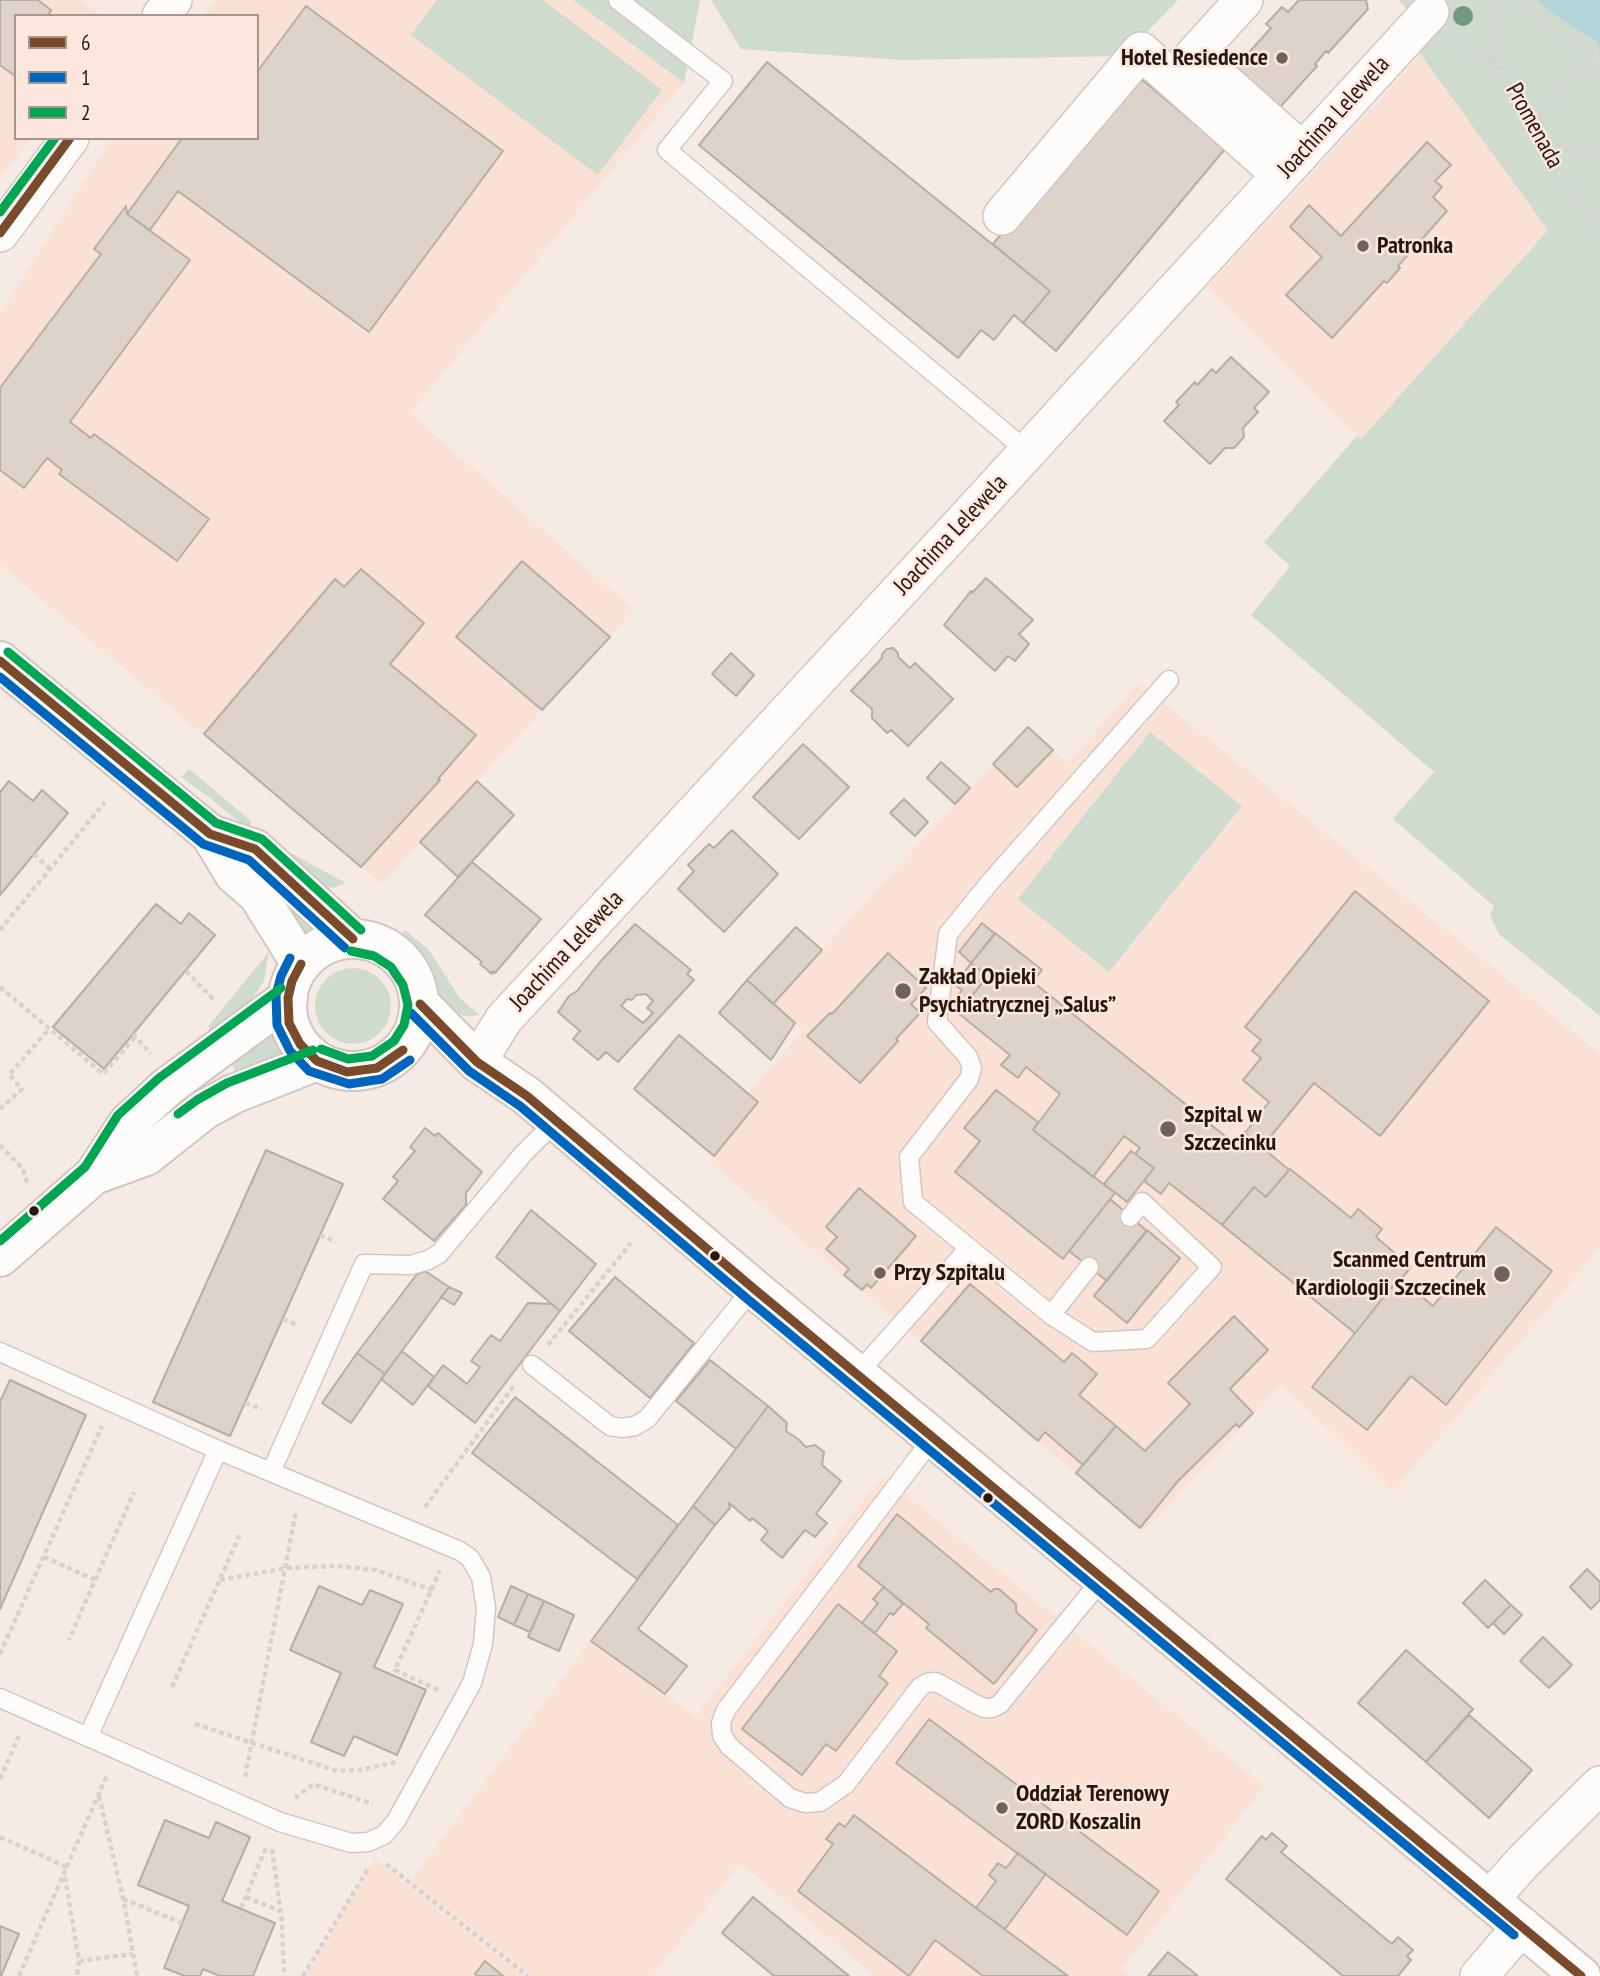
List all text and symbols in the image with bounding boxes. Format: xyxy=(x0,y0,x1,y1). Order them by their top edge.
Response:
legend xyxy=(14,14,259,140)
text: 6 xyxy=(81,29,90,56)
place label: Hotel Resiedence xyxy=(1121,44,1268,72)
street label: Joachima Lelewela xyxy=(1272,50,1396,184)
marker: Hotel Resiedence xyxy=(1274,50,1290,66)
text: 1 xyxy=(81,64,90,91)
street label: Promenada xyxy=(1499,78,1569,174)
text: 2 xyxy=(81,99,90,126)
place label: Patronka xyxy=(1377,232,1453,260)
marker: Patronka xyxy=(1355,238,1371,254)
street label: Joachima Lelewela xyxy=(888,469,1014,601)
street label: Joachima Lelewela xyxy=(504,885,630,1017)
place label: Zakład Opieki Psychiatrycznej „Salus” xyxy=(919,963,1116,1019)
marker: Zakład Opieki Psychiatrycznej „Salus” xyxy=(893,981,913,1001)
place label: Szpital w Szczecinku xyxy=(1184,1101,1276,1157)
marker: Szpital w Szczecinku xyxy=(1158,1119,1178,1139)
unlabelled marker xyxy=(27,1204,41,1218)
place label: Scanmed Centrum Kardiologii Szczecinek xyxy=(1295,1246,1486,1302)
unlabelled marker xyxy=(708,1249,722,1263)
place label: Przy Szpitalu xyxy=(894,1259,1005,1287)
marker: Scanmed Centrum Kardiologii Szczecinek xyxy=(1492,1264,1512,1284)
marker: Przy Szpitalu xyxy=(872,1265,888,1281)
unlabelled marker xyxy=(981,1491,995,1505)
place label: Oddział Terenowy ZORD Koszalin xyxy=(1016,1780,1169,1836)
marker: Oddział Terenowy ZORD Koszalin xyxy=(994,1800,1010,1816)

